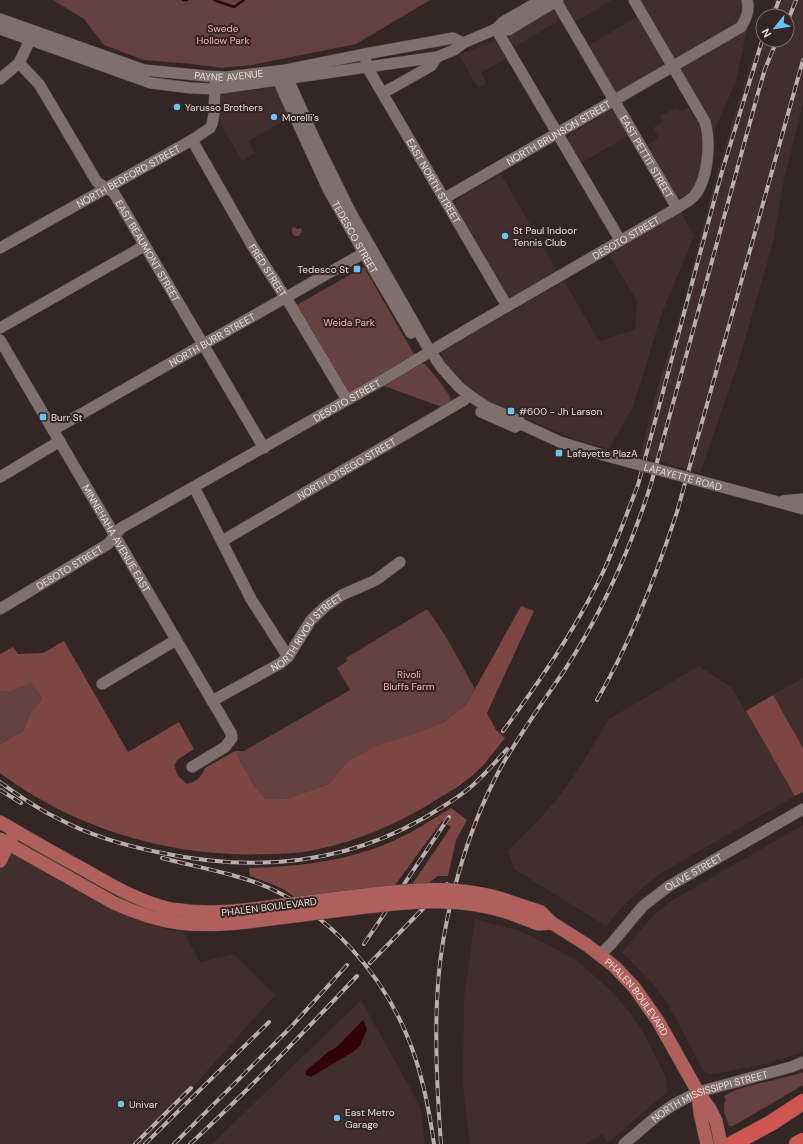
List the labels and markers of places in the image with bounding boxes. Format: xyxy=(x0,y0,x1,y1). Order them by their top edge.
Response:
place label: Yarusso Brothers xyxy=(185,101,263,114)
marker: Yarusso Brothers xyxy=(172,102,182,112)
place label: Morelli's xyxy=(282,111,319,124)
marker: Morelli's xyxy=(269,112,279,122)
place label: St Paul Indoor Tennis Club xyxy=(513,224,577,249)
marker: St Paul Indoor Tennis Club xyxy=(500,231,510,241)
place label: Tedesco St xyxy=(298,263,349,276)
marker: Tedesco St xyxy=(352,264,362,274)
place label: #600 - Jh Larson xyxy=(519,405,603,418)
marker: #600 - Jh Larson xyxy=(506,406,516,416)
place label: Burr St xyxy=(51,411,83,424)
marker: Burr St xyxy=(38,412,48,422)
place label: Lafayette PlazA xyxy=(567,447,638,460)
marker: Lafayette PlazA xyxy=(554,448,564,458)
place label: Univar xyxy=(129,1098,158,1111)
marker: Univar xyxy=(116,1099,126,1109)
place label: East Metro Garage xyxy=(345,1106,395,1131)
marker: East Metro Garage xyxy=(332,1113,342,1123)

